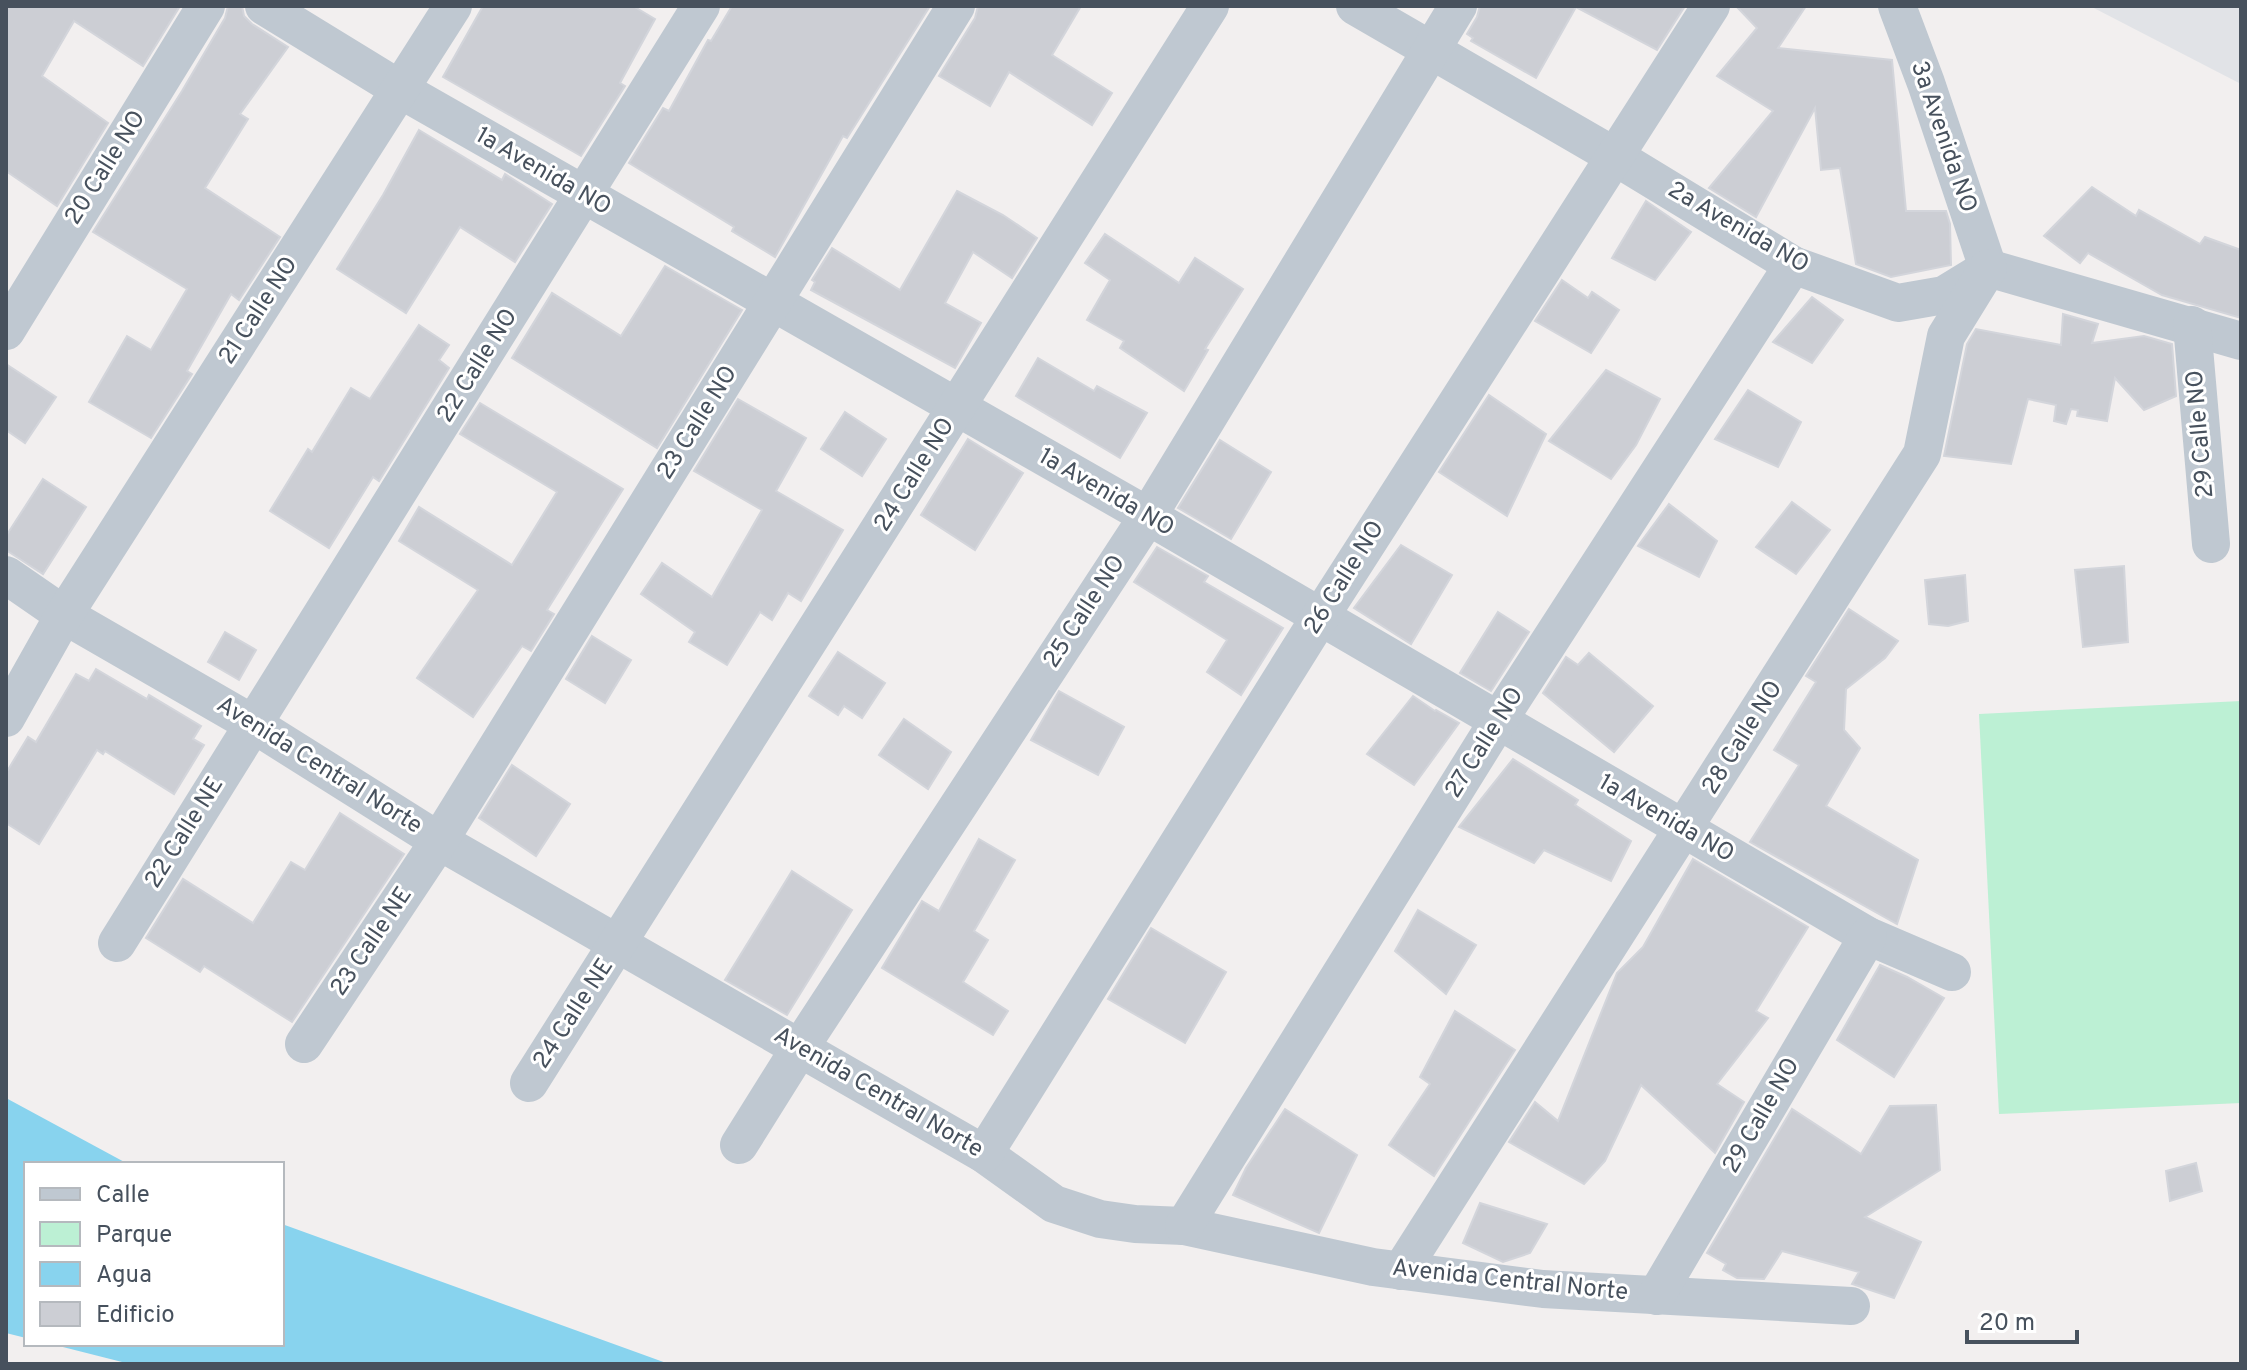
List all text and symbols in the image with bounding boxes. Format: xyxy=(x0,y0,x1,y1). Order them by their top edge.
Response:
street label: 3a Avenida NO xyxy=(1903,57,1983,217)
street label: 20 Calle NO xyxy=(59,105,153,231)
street label: 1a Avenida NO xyxy=(470,121,616,223)
street label: 2a Avenida NO xyxy=(1662,175,1814,281)
street label: 21 Calle NO xyxy=(213,251,305,371)
street label: 22 Calle NO xyxy=(431,303,525,429)
street label: 23 Calle NO xyxy=(651,361,745,485)
street label: 29 Calle NO xyxy=(2180,369,2222,499)
street label: 24 Calle NO xyxy=(868,412,962,538)
street label: 1a Avenida NO xyxy=(1033,442,1179,544)
street label: 26 Calle NO xyxy=(1298,516,1392,640)
street label: 25 Calle NO xyxy=(1037,550,1133,674)
street label: 28 Calle NO xyxy=(1696,675,1790,801)
street label: 27 Calle NO xyxy=(1439,682,1531,804)
street label: Avenida Central Norte xyxy=(211,690,427,842)
street label: 1a Avenida NO xyxy=(1593,768,1739,870)
street label: 22 Calle NE xyxy=(139,772,231,894)
street label: 23 Calle NE xyxy=(325,882,419,1002)
street label: 24 Calle NE xyxy=(527,953,621,1075)
street label: Avenida Central Norte xyxy=(768,1021,988,1165)
street label: 29 Calle NO xyxy=(1717,1053,1807,1179)
legend xyxy=(24,1162,284,1346)
text: Calle xyxy=(96,1181,150,1211)
text: Parque xyxy=(96,1221,172,1251)
street label: Avenida Central Norte xyxy=(1391,1254,1629,1308)
text: Agua xyxy=(96,1261,152,1291)
scale bar xyxy=(1967,1294,2077,1344)
text: Edificio xyxy=(96,1301,175,1331)
text: 20 m xyxy=(1979,1309,2035,1339)

